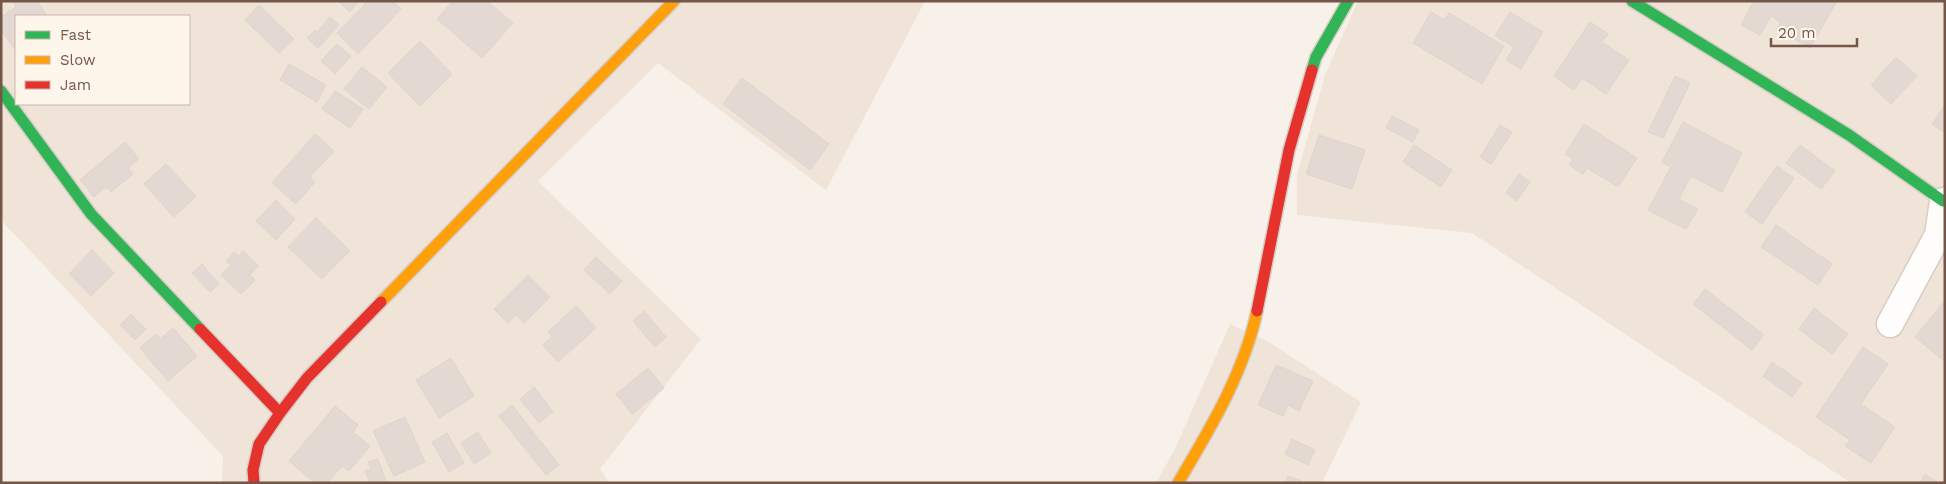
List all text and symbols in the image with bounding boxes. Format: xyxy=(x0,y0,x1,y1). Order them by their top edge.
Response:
legend xyxy=(15,15,190,105)
scale bar xyxy=(1771,15,1857,47)
text: 20 m xyxy=(1778,24,1816,42)
text: Fast xyxy=(60,26,92,44)
text: Slow xyxy=(60,51,96,69)
text: Jam xyxy=(60,76,91,94)

